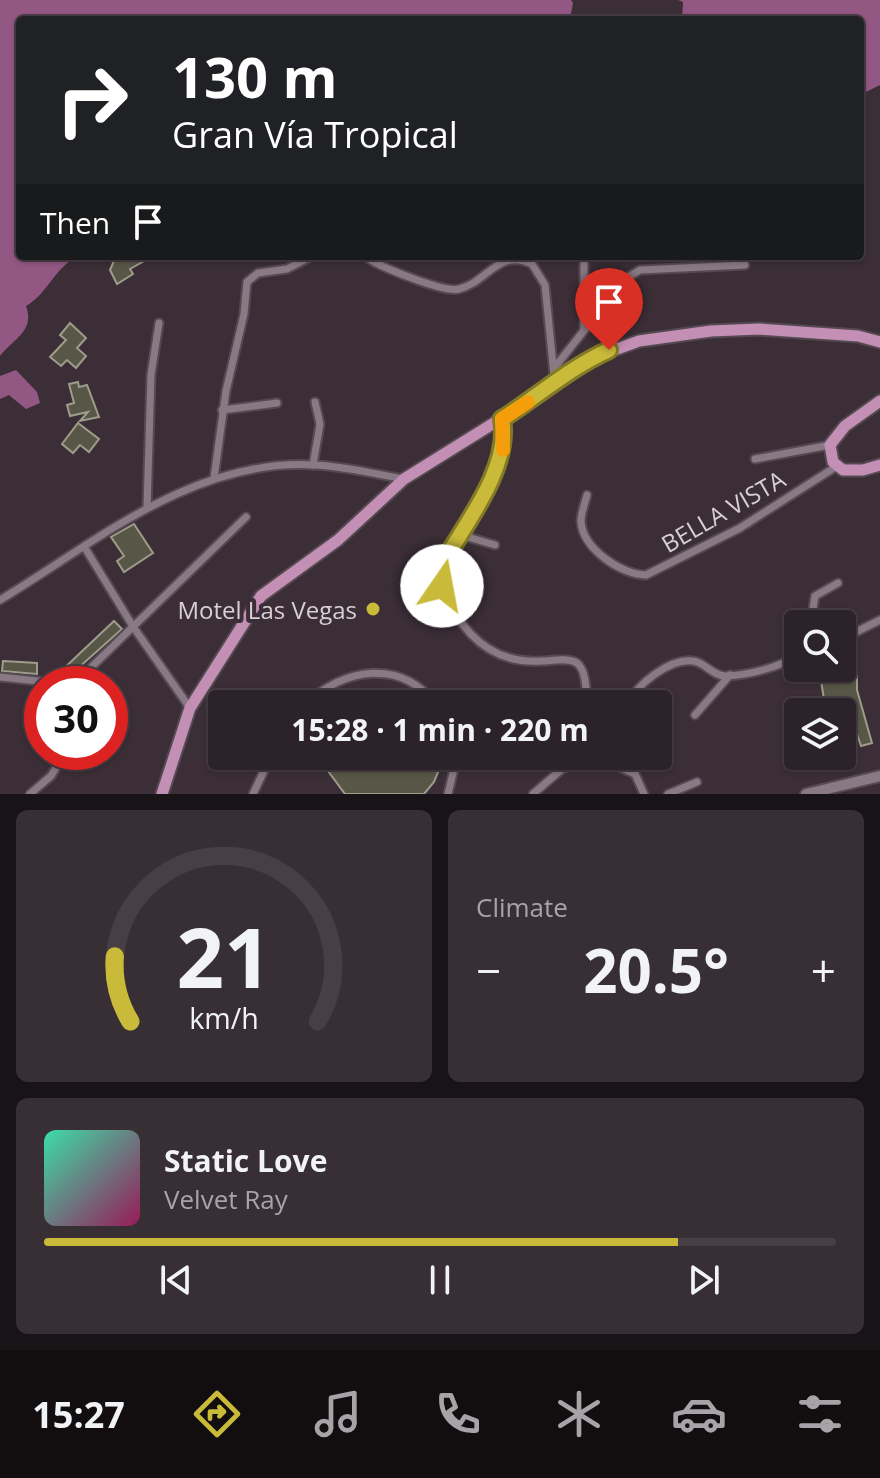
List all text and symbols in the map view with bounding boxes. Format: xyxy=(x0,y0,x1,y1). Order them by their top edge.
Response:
text: 130 m xyxy=(172,38,338,114)
icon: right xyxy=(40,48,144,152)
text: Gran Vía Tropical xyxy=(172,110,458,159)
icon: arrive xyxy=(126,200,170,244)
text: Then xyxy=(40,202,110,243)
pin xyxy=(575,268,643,350)
icon: arrive xyxy=(587,280,631,324)
street label: BELLA VISTA xyxy=(655,462,792,560)
position arrow xyxy=(400,544,484,628)
place label: Motel Las Vegas xyxy=(178,593,357,626)
marker: Motel Las Vegas xyxy=(364,600,382,618)
map controls xyxy=(784,610,856,770)
button: search xyxy=(784,610,856,682)
speed limit sign: 30 xyxy=(24,666,128,770)
button: layers xyxy=(784,698,856,770)
text: 15:28 · 1 min · 220 m xyxy=(291,709,589,750)
text: Climate xyxy=(476,889,568,925)
text: 21 xyxy=(176,899,272,1012)
text: 20.5° xyxy=(583,929,729,1011)
text: − xyxy=(476,940,501,1000)
text: + xyxy=(811,940,836,1000)
text: km/h xyxy=(189,998,259,1037)
text: Static Love xyxy=(164,1140,327,1181)
text: Velvet Ray xyxy=(164,1181,288,1217)
icon: previous xyxy=(154,1258,198,1302)
icon: pause xyxy=(418,1258,462,1302)
icon: next xyxy=(682,1258,726,1302)
icon: directions xyxy=(189,1386,245,1442)
icon: music xyxy=(310,1386,366,1442)
icon: phone xyxy=(430,1386,486,1442)
icon: climate xyxy=(551,1386,607,1442)
icon: car xyxy=(671,1386,727,1442)
icon: filters xyxy=(792,1386,848,1442)
text: 15:27 xyxy=(32,1390,125,1439)

